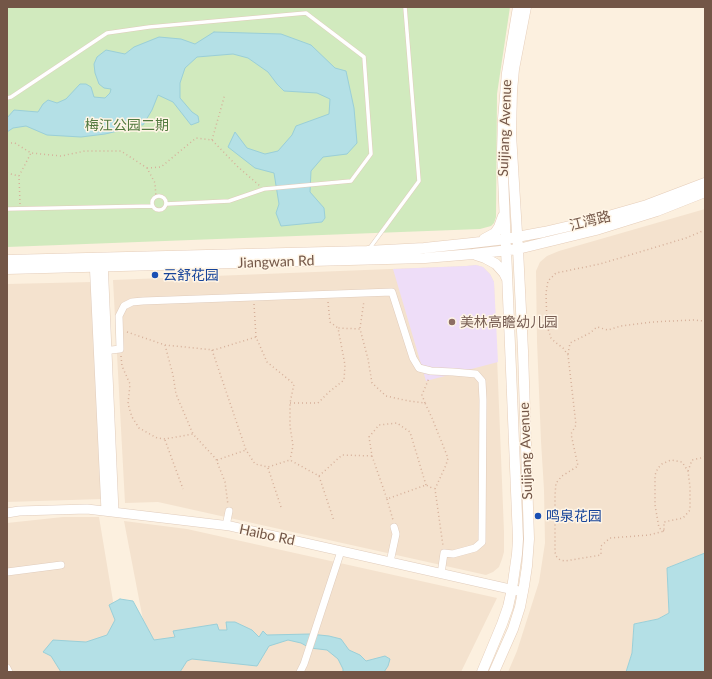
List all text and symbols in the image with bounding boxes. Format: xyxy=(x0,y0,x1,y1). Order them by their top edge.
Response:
street label: Suijiang Avenue xyxy=(495,79,515,177)
park label: 梅江公园二期 xyxy=(85,117,169,133)
street label: 江湾路 xyxy=(568,208,612,234)
street label: Jiangwan Rd xyxy=(237,252,315,272)
place label: 云舒花园 xyxy=(163,267,219,283)
marker: 云舒花园 xyxy=(150,270,160,280)
place label: 美林高瞻幼儿园 xyxy=(460,314,558,330)
marker: 美林高瞻幼儿园 xyxy=(447,317,457,327)
street label: Suijiang Avenue xyxy=(516,402,536,500)
place label: 鸣泉花园 xyxy=(546,508,602,524)
marker: 鸣泉花园 xyxy=(533,511,543,521)
street label: Haibo Rd xyxy=(238,521,296,549)

